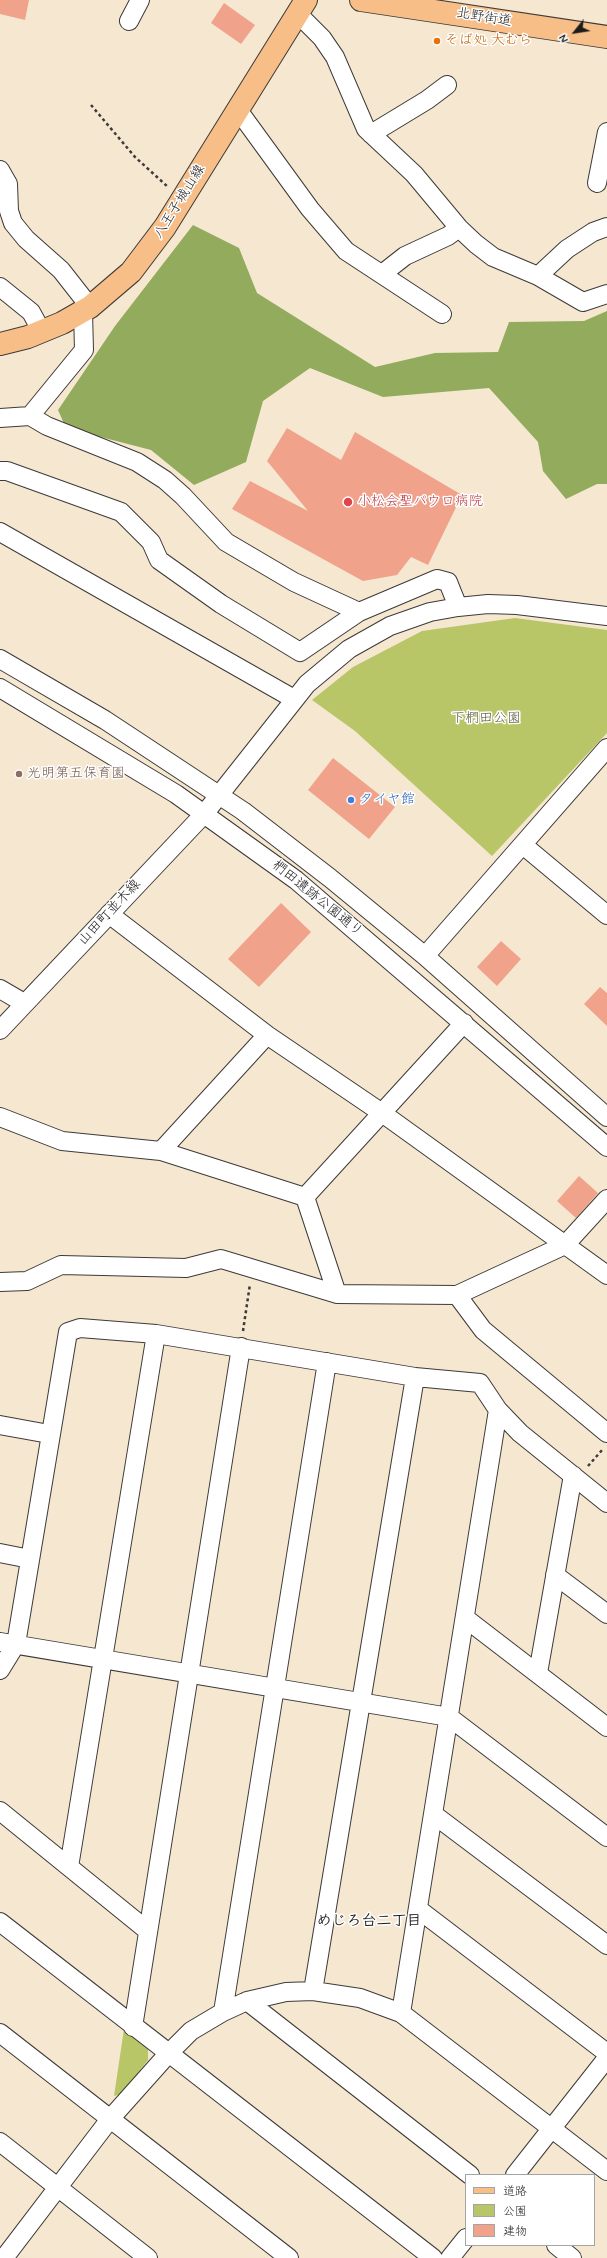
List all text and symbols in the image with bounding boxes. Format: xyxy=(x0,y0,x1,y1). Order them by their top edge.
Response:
street label: 北野街道 xyxy=(455,5,513,31)
north arrow xyxy=(555,12,595,52)
text: N xyxy=(557,31,573,45)
place label: そば処 大むら xyxy=(445,33,533,49)
marker: そば処 大むら xyxy=(432,36,442,46)
street label: 八王子城山線 xyxy=(151,162,209,242)
place label: 小松会聖パウロ病院 xyxy=(357,494,483,510)
marker: 小松会聖パウロ病院 xyxy=(342,496,354,508)
park label: 下椚田公園 xyxy=(451,711,521,727)
place label: 光明第五保育園 xyxy=(27,766,125,782)
marker: 光明第五保育園 xyxy=(14,769,24,779)
place label: タイヤ館 xyxy=(359,792,415,808)
marker: タイヤ館 xyxy=(346,795,356,805)
street label: 椚田遺跡公園通り xyxy=(268,857,366,941)
street label: 山田町並木線 xyxy=(75,877,145,949)
district label: めじろ台二丁目 xyxy=(317,1913,421,1931)
legend xyxy=(465,2174,595,2246)
text: 道路 xyxy=(503,2184,527,2200)
text: 公園 xyxy=(503,2204,527,2220)
text: 建物 xyxy=(503,2224,527,2240)

